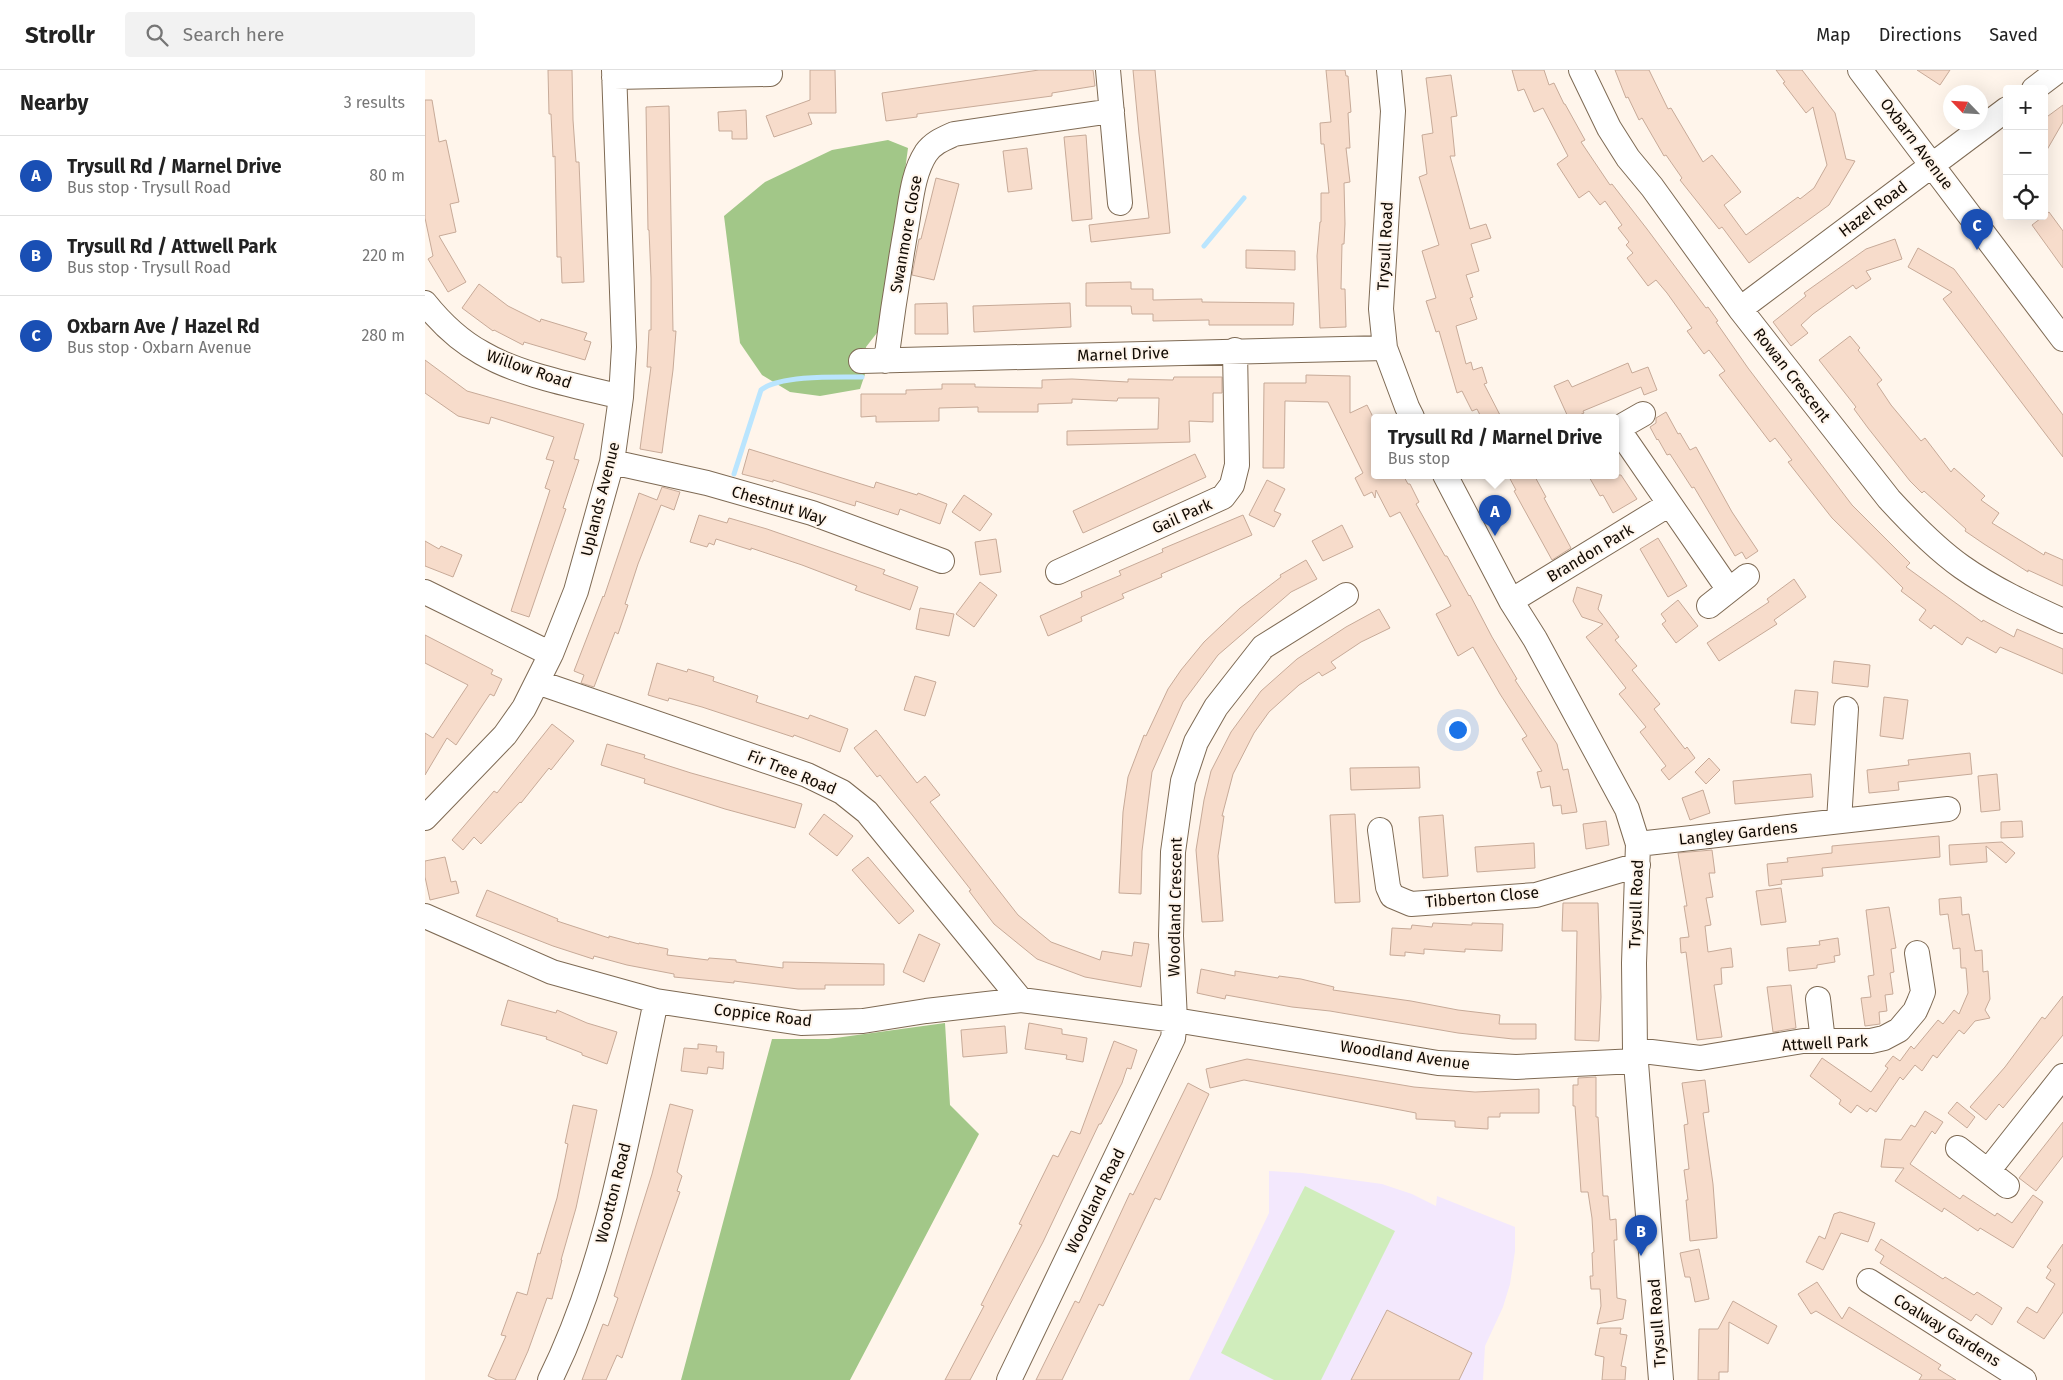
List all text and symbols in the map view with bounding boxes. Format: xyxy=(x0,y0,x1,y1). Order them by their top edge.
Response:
search box xyxy=(125,12,475,57)
text: Strollr xyxy=(25,21,95,49)
icon: search xyxy=(143,21,171,49)
text: Search here xyxy=(183,23,284,46)
text: Map xyxy=(1816,24,1851,46)
text: Directions xyxy=(1879,24,1961,46)
text: Saved xyxy=(1989,24,2038,46)
north arrow xyxy=(1943,85,1988,130)
map controls xyxy=(2003,85,2048,220)
button: + xyxy=(2003,85,2048,130)
text: Nearby xyxy=(20,90,88,116)
text: 3 results xyxy=(344,93,405,112)
street label: Oxbarn Avenue xyxy=(1876,95,1958,193)
button: − xyxy=(2003,130,2048,175)
text: Trysull Rd / Marnel Drive xyxy=(67,155,282,178)
text: A xyxy=(31,166,41,185)
text: 80 m xyxy=(369,166,405,185)
street label: Swanmore Close xyxy=(886,174,926,294)
button: locate xyxy=(2003,175,2048,220)
street label: Hazel Road xyxy=(1835,177,1911,241)
text: Bus stop · Trysull Road xyxy=(67,178,231,197)
street label: Trysull Road xyxy=(1373,201,1397,291)
pin: C xyxy=(1961,209,1993,250)
text: Trysull Rd / Attwell Park xyxy=(67,235,277,258)
text: B xyxy=(31,246,41,265)
text: 220 m xyxy=(362,246,405,265)
text: Bus stop · Trysull Road xyxy=(67,258,231,277)
text: Oxbarn Ave / Hazel Rd xyxy=(67,315,260,338)
street label: Rowan Crescent xyxy=(1749,324,1835,426)
text: C xyxy=(31,326,41,345)
text: 280 m xyxy=(361,326,405,345)
text: Bus stop · Oxbarn Avenue xyxy=(67,338,252,357)
street label: Marnel Drive xyxy=(1077,343,1169,365)
street label: Willow Road xyxy=(484,346,574,392)
popup xyxy=(1371,414,1619,479)
text: Trysull Rd / Marnel Drive xyxy=(1388,426,1602,449)
street label: Uplands Avenue xyxy=(577,440,623,558)
text: Bus stop xyxy=(1388,449,1450,468)
street label: Chestnut Way xyxy=(729,482,829,528)
street label: Gail Park xyxy=(1149,494,1216,538)
pin: A xyxy=(1479,495,1511,536)
street label: Brandon Park xyxy=(1543,519,1637,586)
your location xyxy=(1445,717,1471,743)
street label: Fir Tree Road xyxy=(745,746,839,798)
street label: Langley Gardens xyxy=(1678,817,1798,849)
street label: Woodland Crescent xyxy=(1164,837,1186,977)
street label: Trysull Road xyxy=(1625,859,1647,949)
street label: Tibberton Close xyxy=(1424,883,1540,911)
street label: Coppice Road xyxy=(713,1000,813,1030)
street label: Attwell Park xyxy=(1782,1031,1869,1055)
street label: Woodland Avenue xyxy=(1339,1036,1471,1074)
street label: Wootton Road xyxy=(591,1141,635,1245)
street label: Woodland Road xyxy=(1061,1145,1129,1257)
pin: B xyxy=(1625,1215,1657,1256)
street label: Trysull Road xyxy=(1644,1278,1670,1368)
street label: Coalway Gardens xyxy=(1890,1289,2004,1371)

